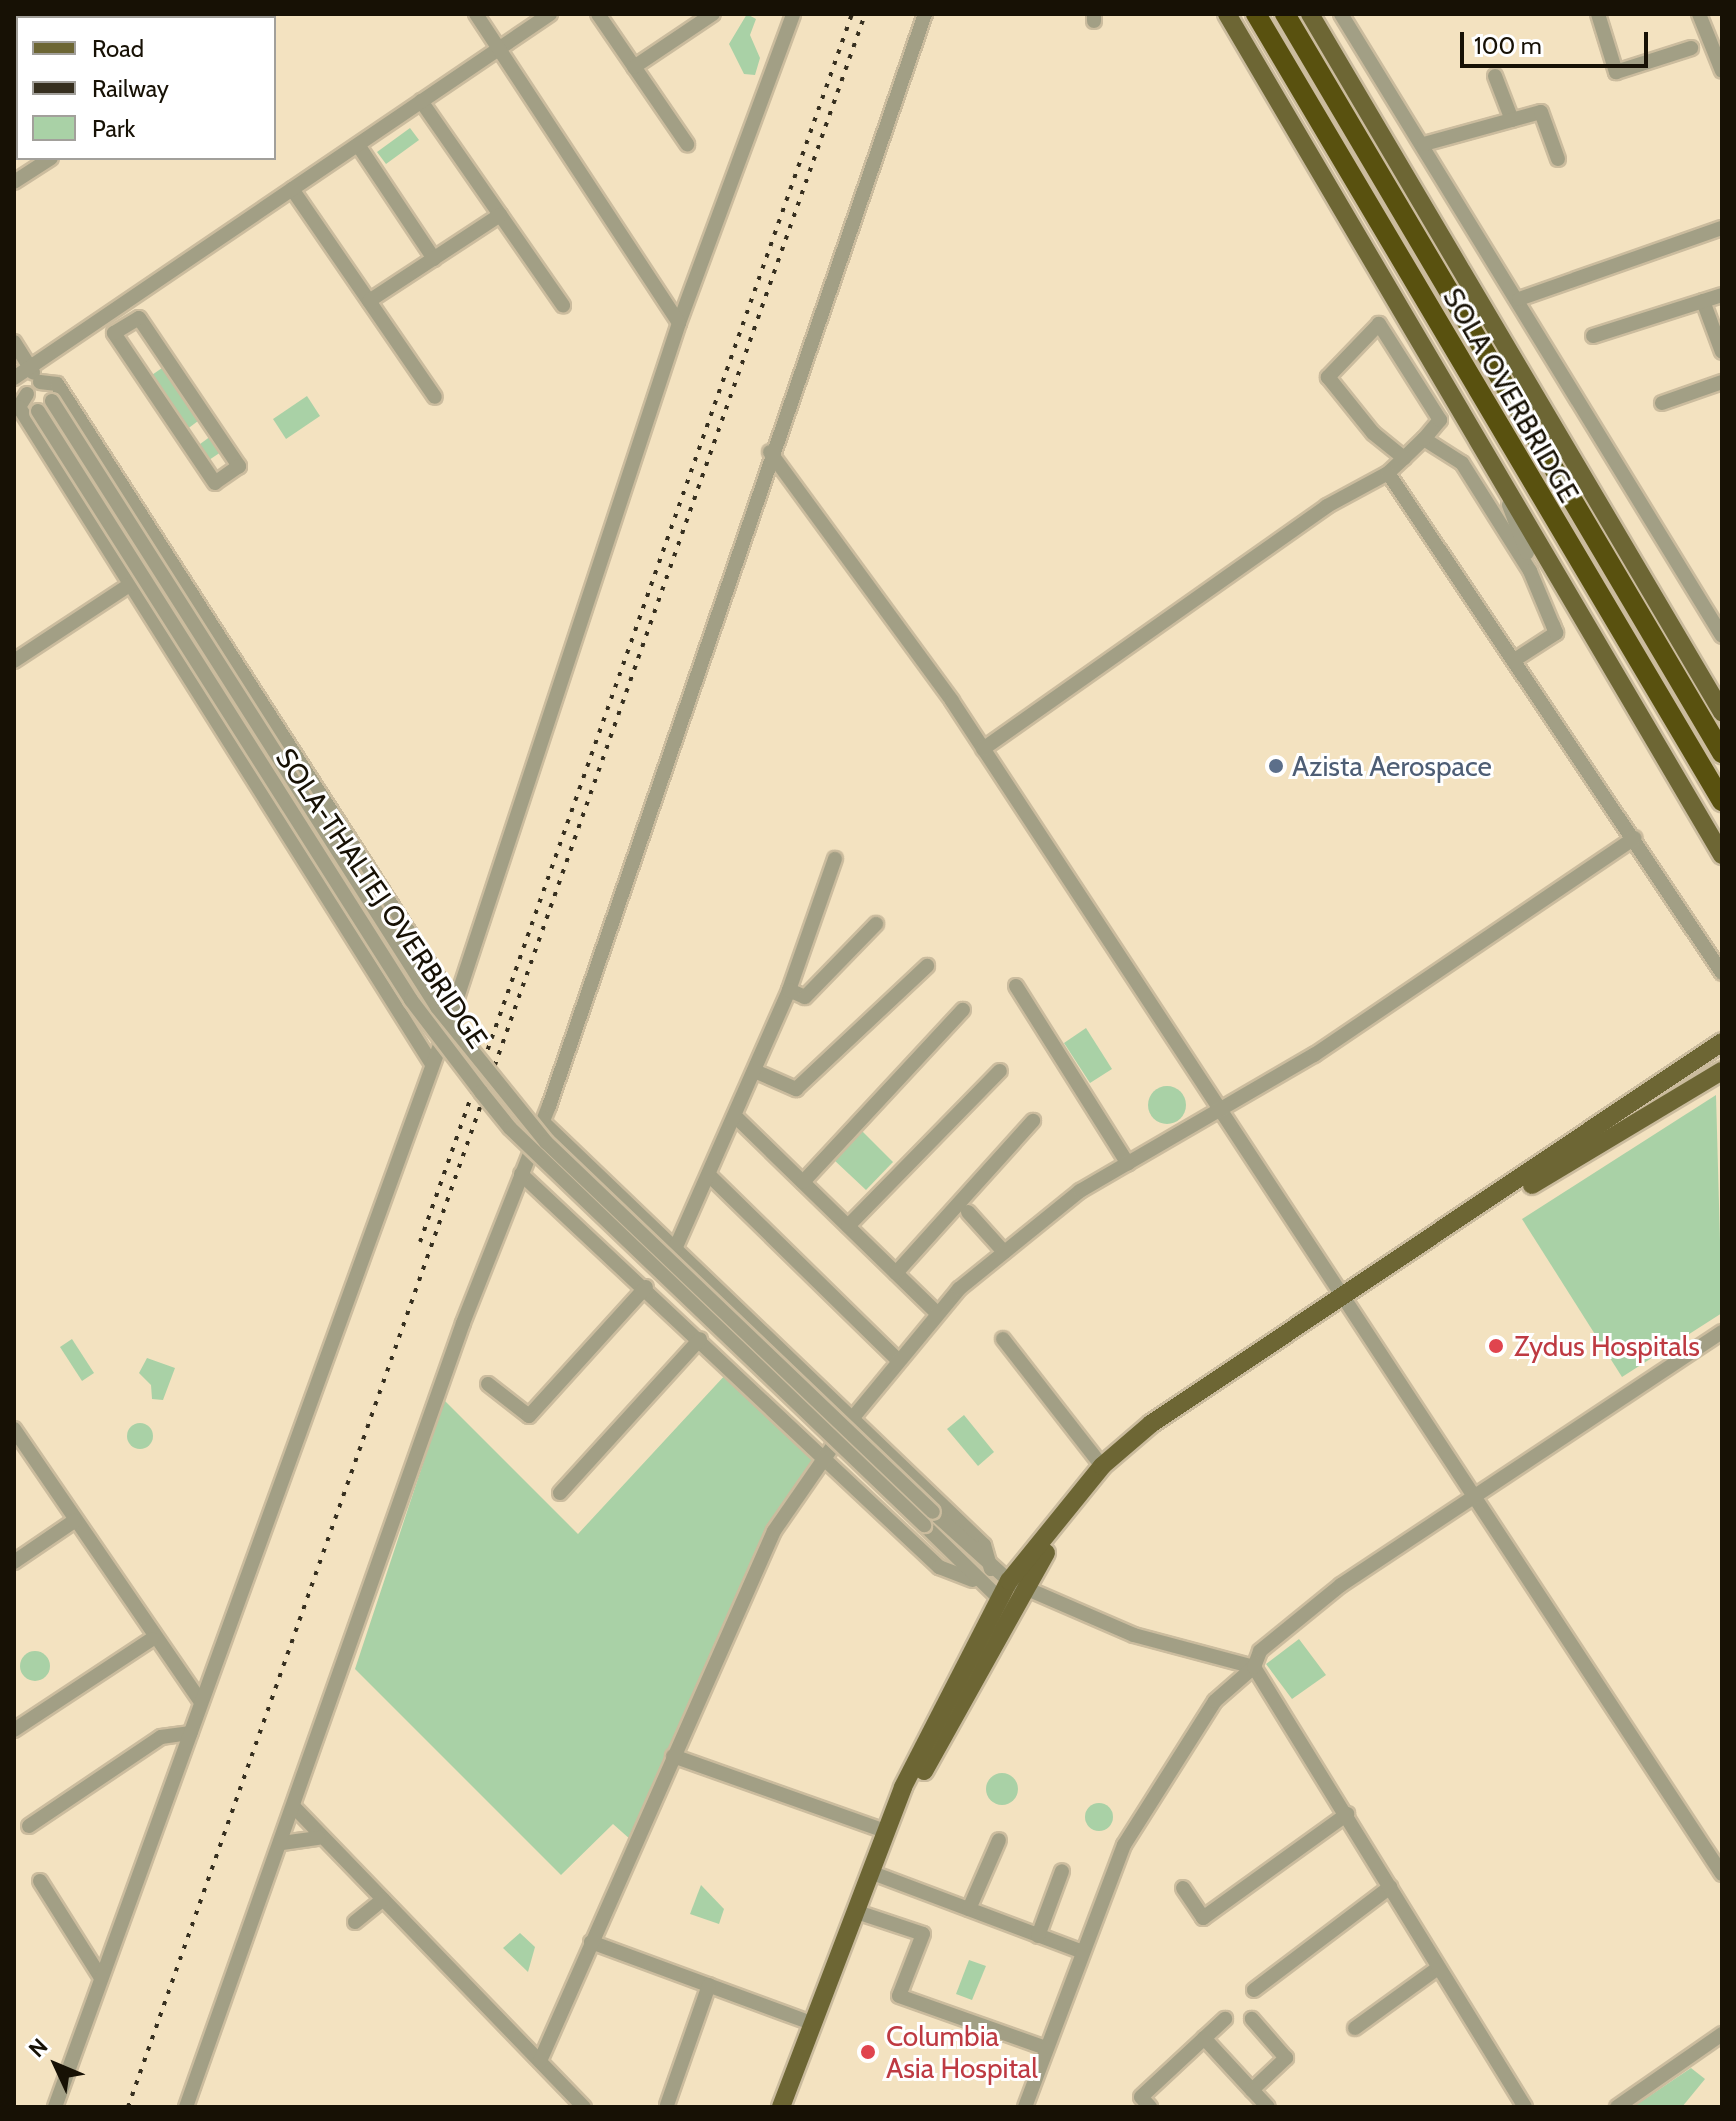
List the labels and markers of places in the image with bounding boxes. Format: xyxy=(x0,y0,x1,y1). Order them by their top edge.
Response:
place label: Azista Aerospace xyxy=(1292,749,1492,783)
marker: Azista Aerospace xyxy=(1267,757,1285,775)
place label: Zydus Hospitals xyxy=(1514,1329,1700,1363)
marker: Zydus Hospitals xyxy=(1485,1335,1507,1357)
place label: Columbia Asia Hospital xyxy=(886,2019,1038,2085)
marker: Columbia Asia Hospital xyxy=(857,2041,879,2063)

